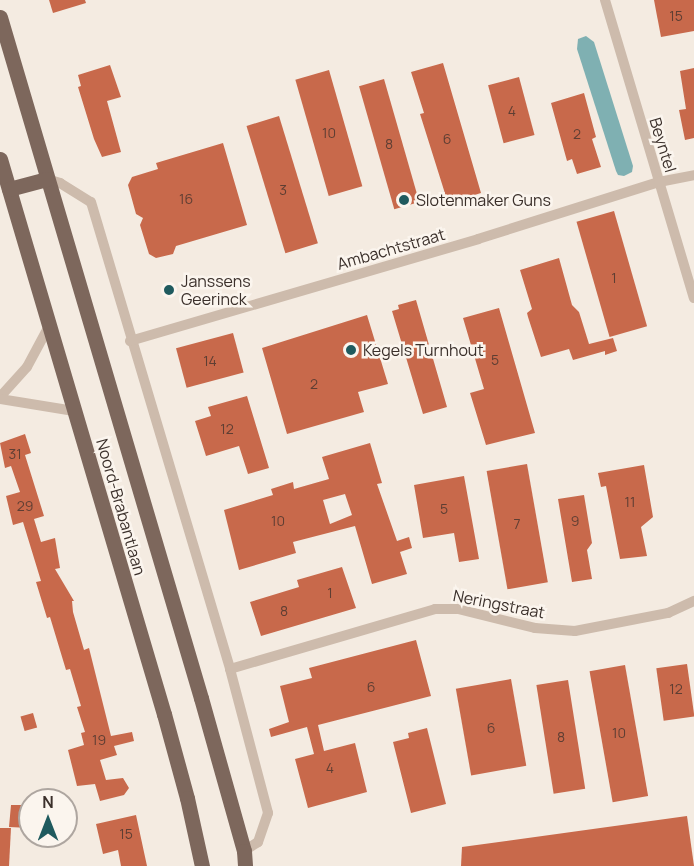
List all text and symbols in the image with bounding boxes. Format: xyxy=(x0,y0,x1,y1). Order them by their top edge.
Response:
house number: 15 xyxy=(669,8,683,24)
house number: 4 xyxy=(508,103,516,119)
street label: Beyntel xyxy=(646,115,680,175)
house number: 10 xyxy=(322,125,336,141)
house number: 2 xyxy=(573,126,581,142)
house number: 6 xyxy=(443,131,451,147)
house number: 8 xyxy=(385,136,393,152)
house number: 3 xyxy=(279,182,287,198)
place label: Slotenmaker Guns xyxy=(416,190,551,210)
house number: 16 xyxy=(179,191,193,207)
marker: Slotenmaker Guns xyxy=(397,193,411,207)
street label: Ambachtstraat xyxy=(335,224,447,274)
house number: 1 xyxy=(611,270,617,286)
place label: Janssens Geerinck xyxy=(181,271,251,309)
marker: Janssens Geerinck xyxy=(162,283,176,297)
place label: Kegels Turnhout xyxy=(363,340,484,360)
marker: Kegels Turnhout xyxy=(344,343,358,357)
house number: 5 xyxy=(491,352,499,368)
house number: 14 xyxy=(203,353,217,369)
house number: 2 xyxy=(310,376,318,392)
house number: 12 xyxy=(220,421,234,437)
street label: Noord-Brabantlaan xyxy=(92,437,150,577)
house number: 31 xyxy=(8,446,22,462)
house number: 11 xyxy=(625,494,635,510)
house number: 29 xyxy=(17,498,33,514)
house number: 5 xyxy=(440,501,448,517)
house number: 10 xyxy=(271,513,285,529)
house number: 9 xyxy=(571,513,579,529)
house number: 7 xyxy=(513,516,521,532)
house number: 1 xyxy=(327,585,333,601)
street label: Neringstraat xyxy=(451,586,547,622)
house number: 8 xyxy=(280,603,288,619)
house number: 6 xyxy=(367,679,375,695)
house number: 12 xyxy=(669,681,683,697)
house number: 6 xyxy=(487,720,495,736)
house number: 10 xyxy=(612,725,626,741)
house number: 8 xyxy=(557,729,565,745)
house number: 19 xyxy=(92,732,106,748)
house number: 4 xyxy=(326,760,334,776)
north arrow xyxy=(18,788,78,848)
text: N xyxy=(42,791,54,813)
house number: 15 xyxy=(119,826,133,842)

